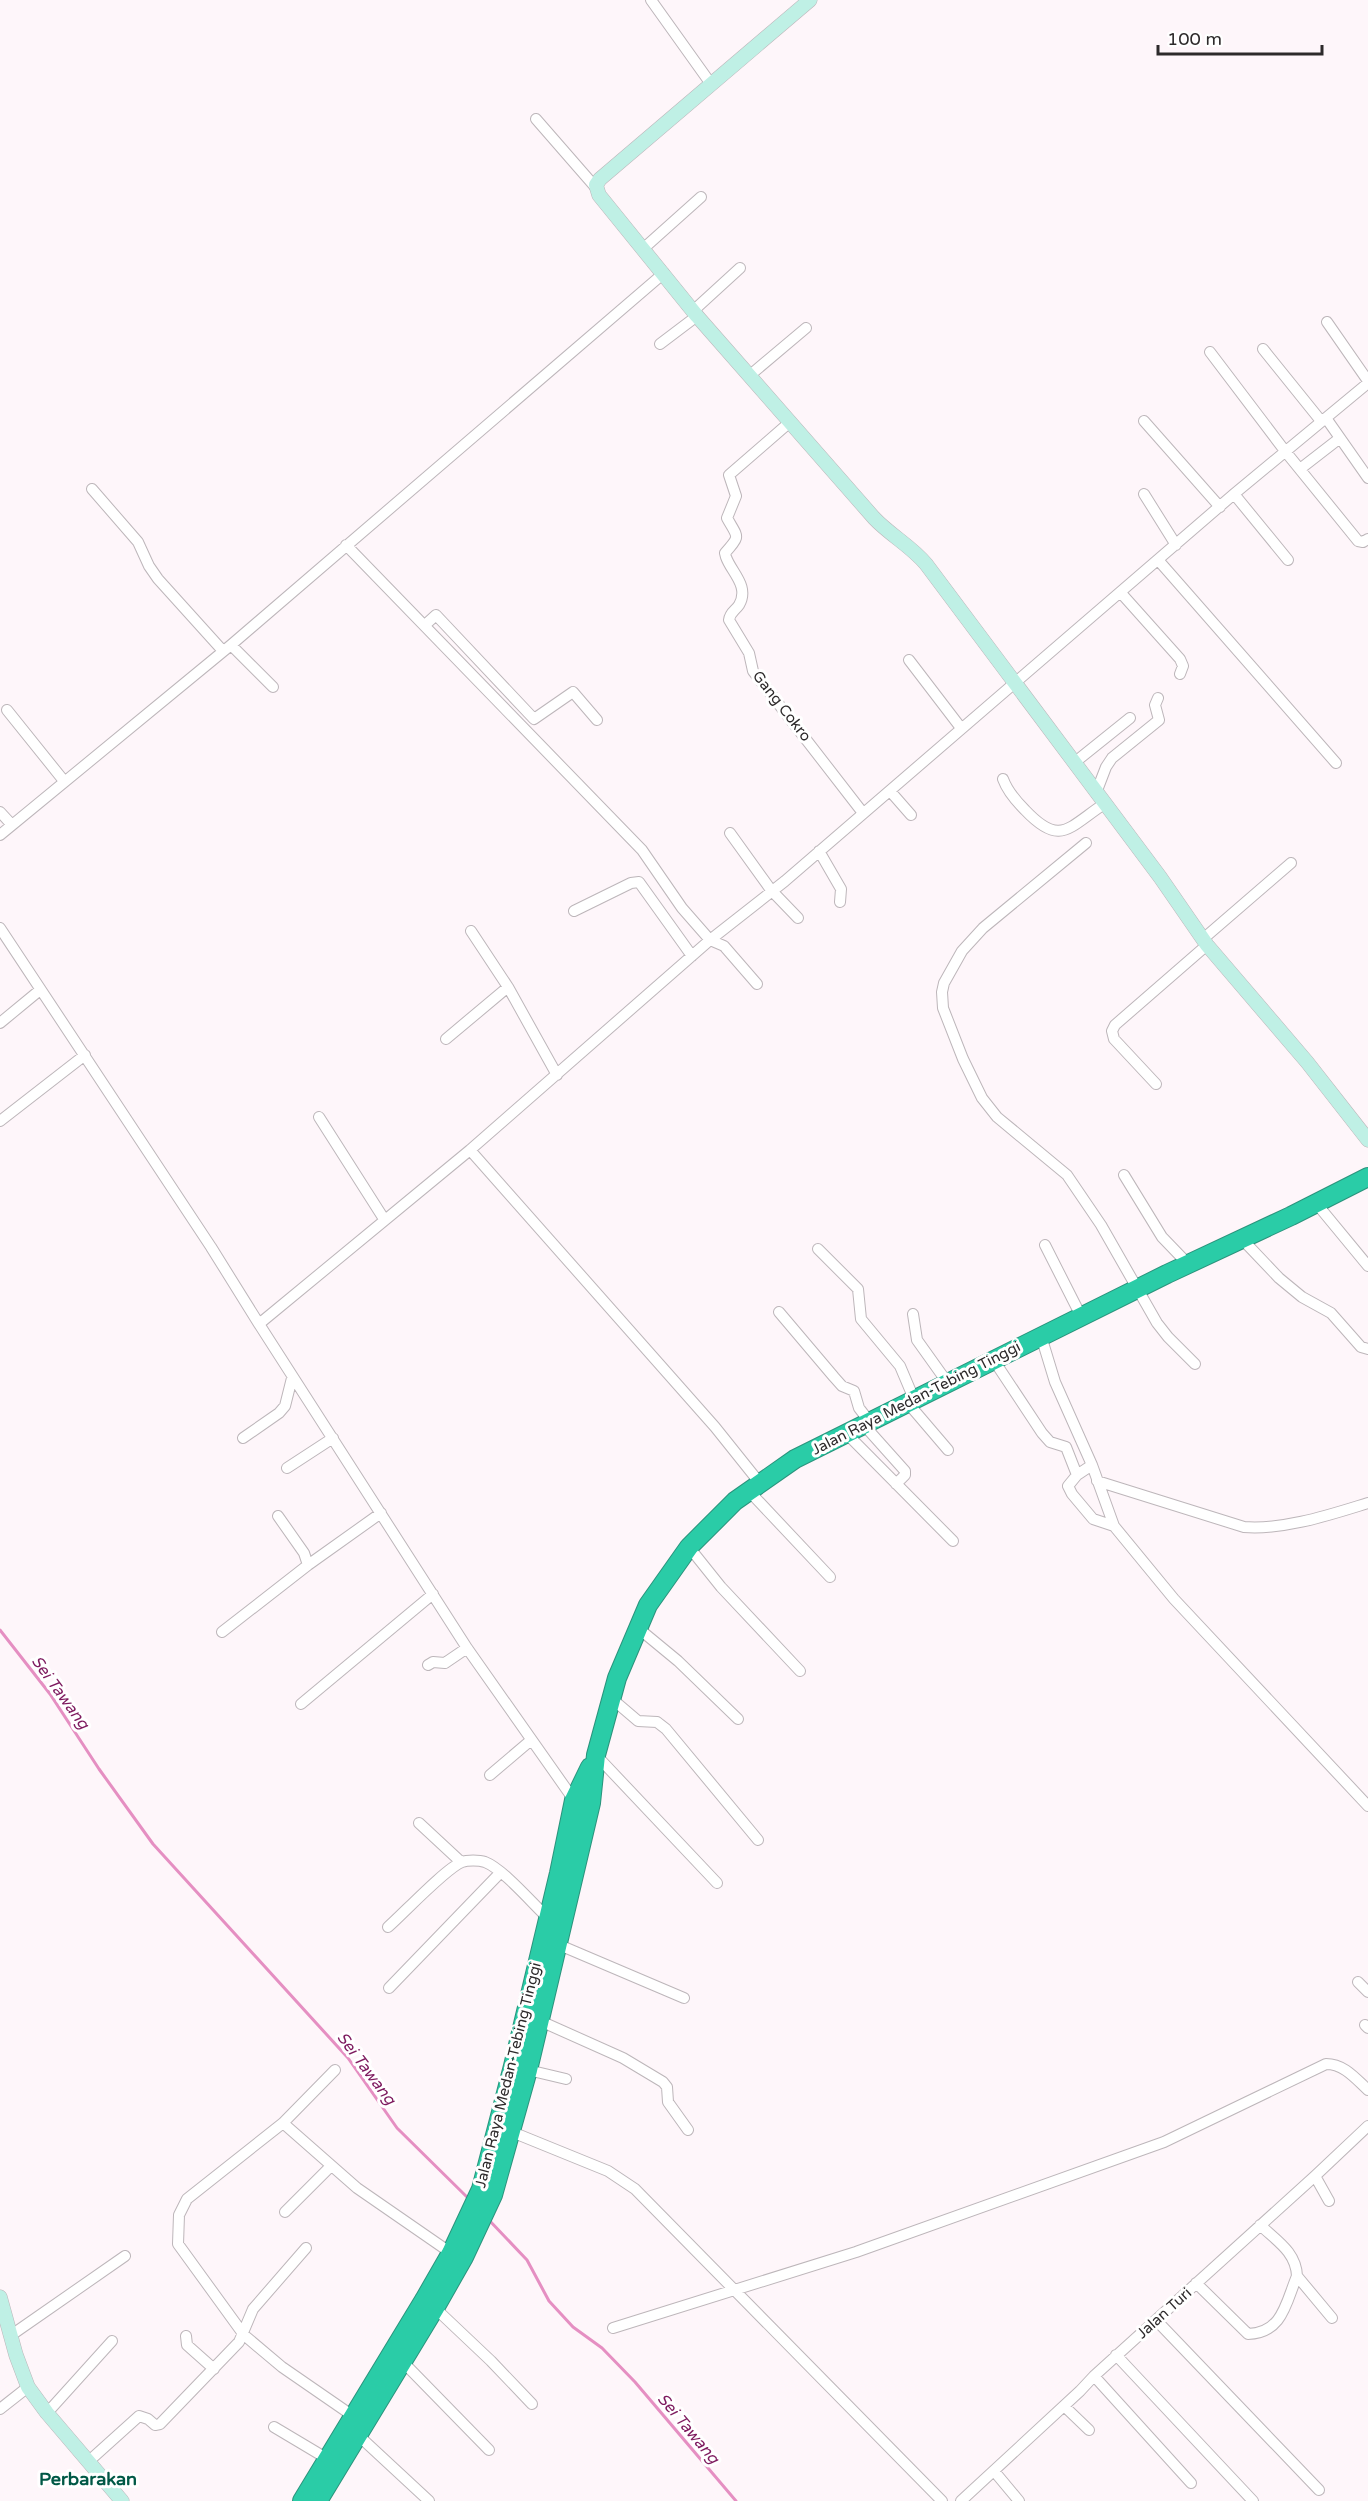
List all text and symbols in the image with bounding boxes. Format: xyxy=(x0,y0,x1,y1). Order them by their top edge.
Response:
scale bar xyxy=(1158,18,1322,56)
text: 100 m xyxy=(1167,28,1222,50)
street label: Gang Cokro xyxy=(749,667,815,745)
street label: Jalan Raya Medan-Tebing Tinggi xyxy=(809,1337,1023,1459)
water label: Sei Tawang xyxy=(27,1652,94,1734)
street label: Jalan Raya Medan-Tebing Tinggi xyxy=(471,1960,545,2190)
water label: Sei Tawang xyxy=(332,2028,401,2110)
street label: Jalan Turi xyxy=(1133,2284,1195,2342)
water label: Sei Tawang xyxy=(653,2389,724,2469)
district label: Perbarakan xyxy=(39,2468,137,2490)

